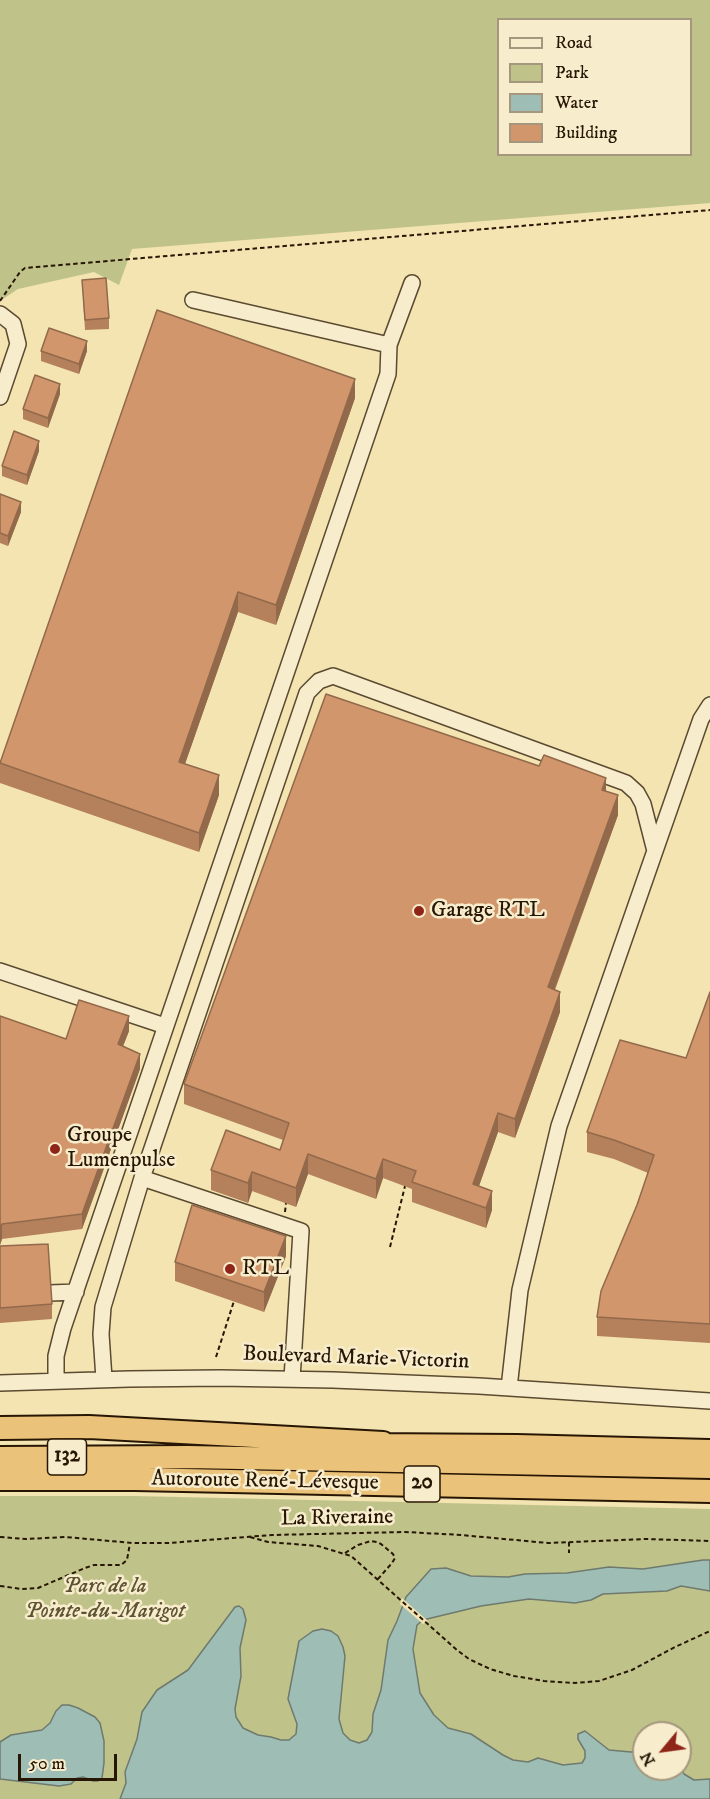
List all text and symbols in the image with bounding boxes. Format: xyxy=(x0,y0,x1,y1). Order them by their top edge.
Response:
legend xyxy=(497,18,692,156)
text: Road xyxy=(555,32,592,54)
text: Park xyxy=(555,62,589,84)
text: Water xyxy=(555,92,598,114)
text: Building xyxy=(555,122,617,144)
place label: Garage RTL xyxy=(431,898,545,924)
marker: Garage RTL xyxy=(412,904,426,918)
place label: Groupe Lumenpulse xyxy=(67,1123,175,1174)
marker: Groupe Lumenpulse xyxy=(48,1142,62,1156)
place label: RTL xyxy=(242,1256,289,1282)
marker: RTL xyxy=(223,1262,237,1276)
street label: Boulevard Marie-Victorin xyxy=(242,1342,470,1376)
road number: 132 xyxy=(48,1439,86,1475)
road number: 20 xyxy=(404,1466,440,1502)
street label: Autoroute René-Lévesque xyxy=(151,1467,379,1497)
street label: La Riveraine xyxy=(280,1505,394,1533)
park label: Parc de la Pointe-du-Marigot xyxy=(25,1574,185,1626)
north arrow xyxy=(632,1721,692,1781)
scale bar xyxy=(21,1742,120,1780)
text: N xyxy=(636,1748,660,1769)
text: 50 m xyxy=(29,1753,65,1775)

